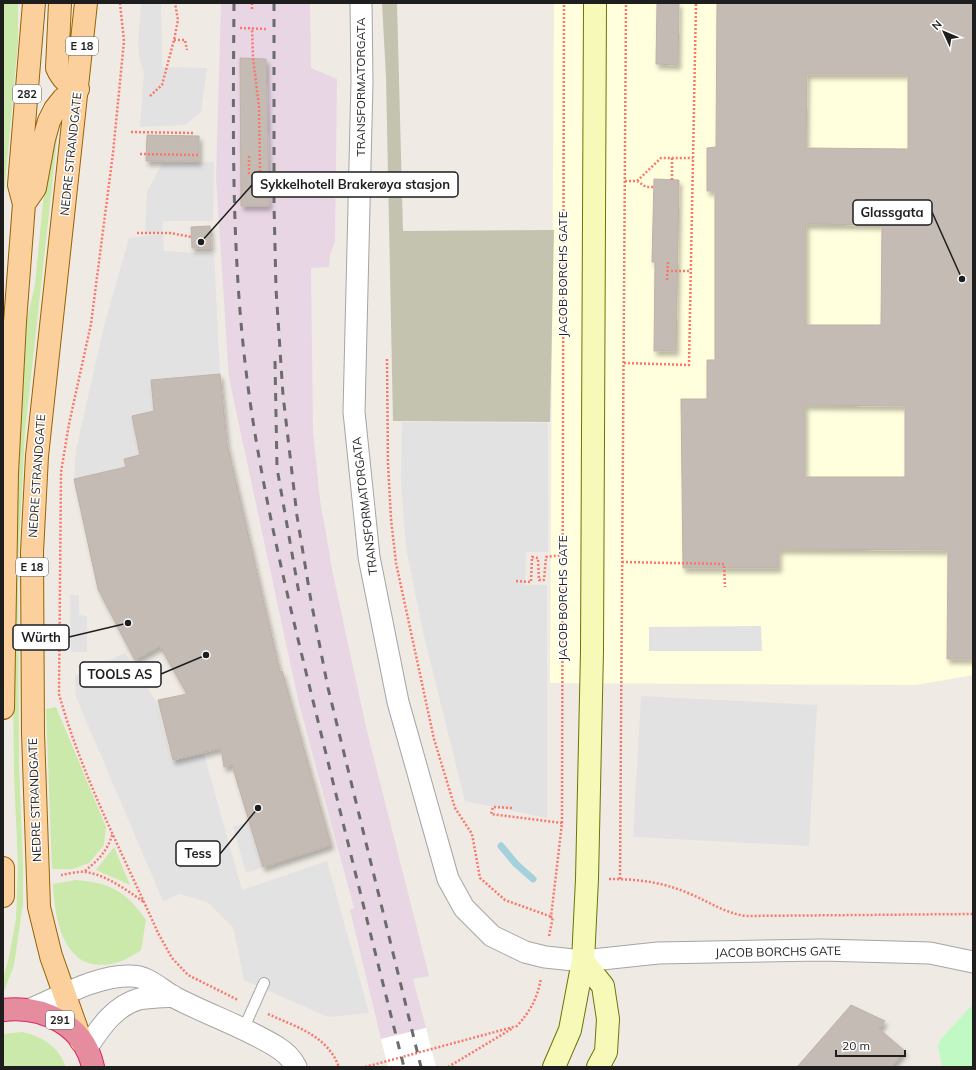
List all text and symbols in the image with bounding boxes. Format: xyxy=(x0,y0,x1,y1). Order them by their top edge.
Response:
north arrow xyxy=(924,12,964,52)
street label: TRANSFORMATORGATA xyxy=(353,17,368,157)
text: N xyxy=(929,17,945,33)
road number: E 18 xyxy=(66,37,98,55)
road number: 282 xyxy=(13,85,41,103)
street label: NEDRE STRANDGATE xyxy=(57,92,84,216)
callout: Sykkelhotell Brakerøya stasjon xyxy=(252,172,458,197)
text: Sykkelhotell Brakerøya stasjon xyxy=(260,176,450,193)
callout: Glassgata xyxy=(853,200,932,225)
text: Glassgata xyxy=(860,204,924,220)
street label: JACOB BORCHS GATE xyxy=(555,211,570,337)
street label: NEDRE STRANDGATE xyxy=(25,414,48,538)
street label: TRANSFORMATORGATA xyxy=(349,436,380,576)
street label: JACOB BORCHS GATE xyxy=(555,535,570,661)
road number: E 18 xyxy=(16,558,48,576)
callout: Würth xyxy=(13,625,69,650)
text: Würth xyxy=(21,629,61,645)
callout: TOOLS AS xyxy=(80,662,161,687)
text: TOOLS AS xyxy=(87,666,153,682)
street label: NEDRE STRANDGATE xyxy=(25,738,44,862)
callout: Tess xyxy=(176,841,220,866)
text: Tess xyxy=(184,845,212,861)
street label: JACOB BORCHS GATE xyxy=(715,943,841,960)
road number: 291 xyxy=(46,1011,74,1029)
scale bar xyxy=(836,1032,905,1058)
text: 20 m xyxy=(842,1038,870,1053)

